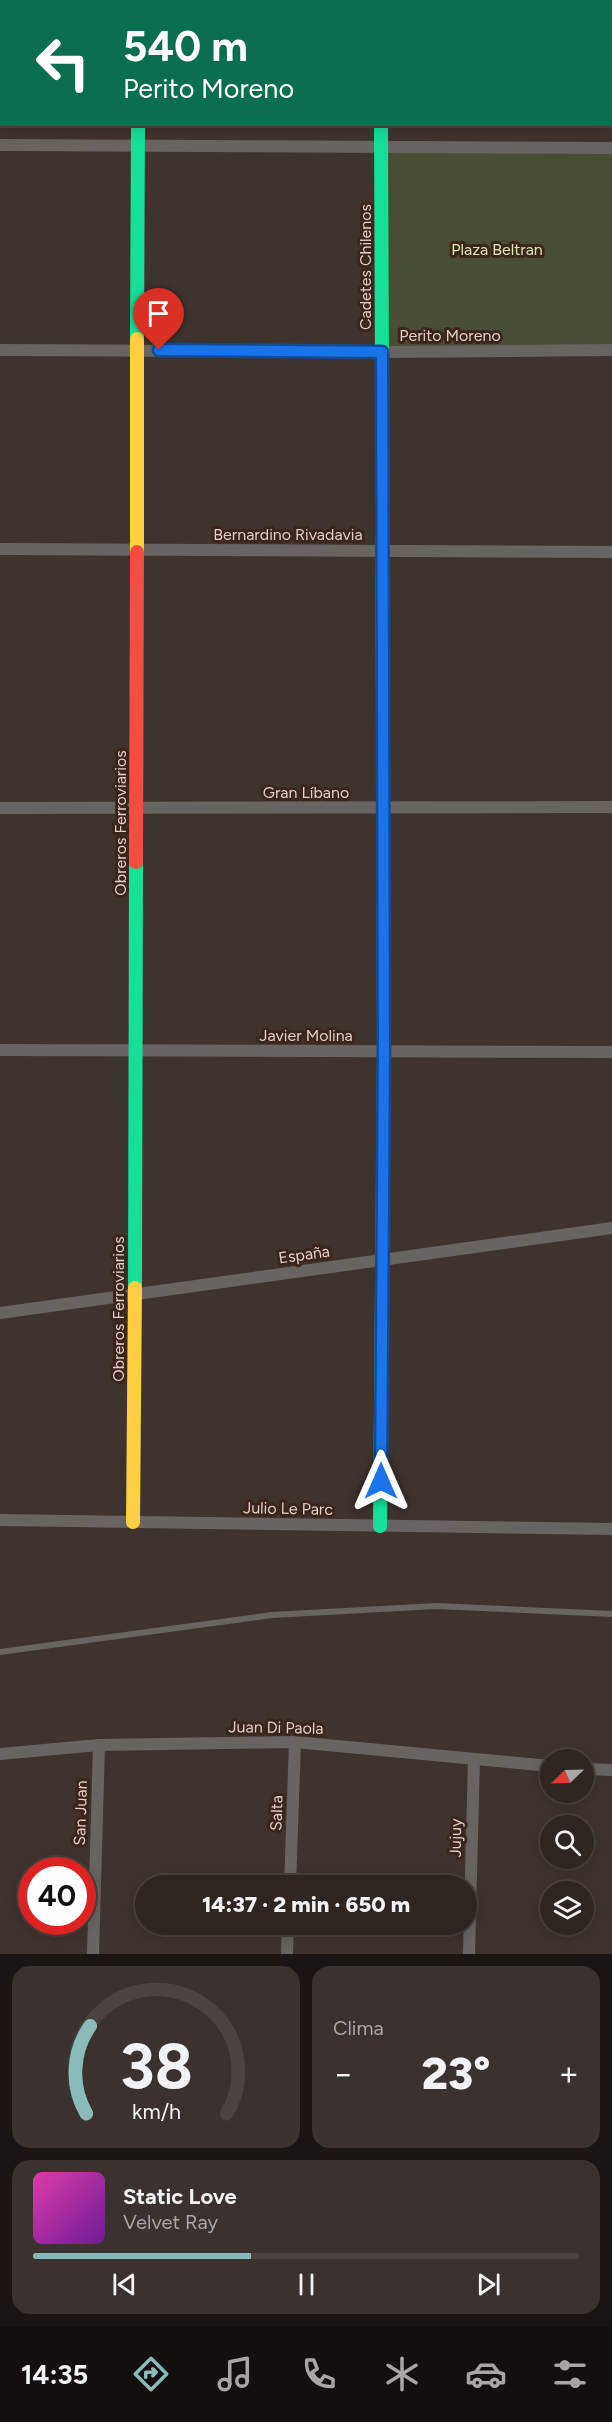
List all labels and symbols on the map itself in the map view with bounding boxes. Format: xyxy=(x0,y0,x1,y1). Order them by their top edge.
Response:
street label: Cadetes Chilenos xyxy=(356,204,375,330)
park label: Plaza Beltran xyxy=(451,240,543,259)
pin xyxy=(133,288,184,350)
street label: Perito Moreno xyxy=(399,326,501,345)
street label: Bernardino Rivadavia xyxy=(213,525,363,544)
street label: Obreros Ferroviarios xyxy=(111,750,130,896)
street label: Gran Líbano xyxy=(263,783,349,802)
street label: Javier Molina xyxy=(259,1026,353,1045)
street label: Obreros Ferroviarios xyxy=(109,1236,128,1382)
street label: España xyxy=(277,1241,331,1267)
position arrow xyxy=(349,1449,413,1513)
street label: Julio Le Parc xyxy=(243,1498,333,1519)
street label: Juan Di Paola xyxy=(228,1717,324,1738)
north arrow xyxy=(540,1749,594,1803)
street label: San Juan xyxy=(70,1780,91,1846)
street label: Salta xyxy=(266,1795,287,1831)
street label: Jujuy xyxy=(446,1818,465,1858)
speed limit sign: 40 xyxy=(18,1857,96,1935)

